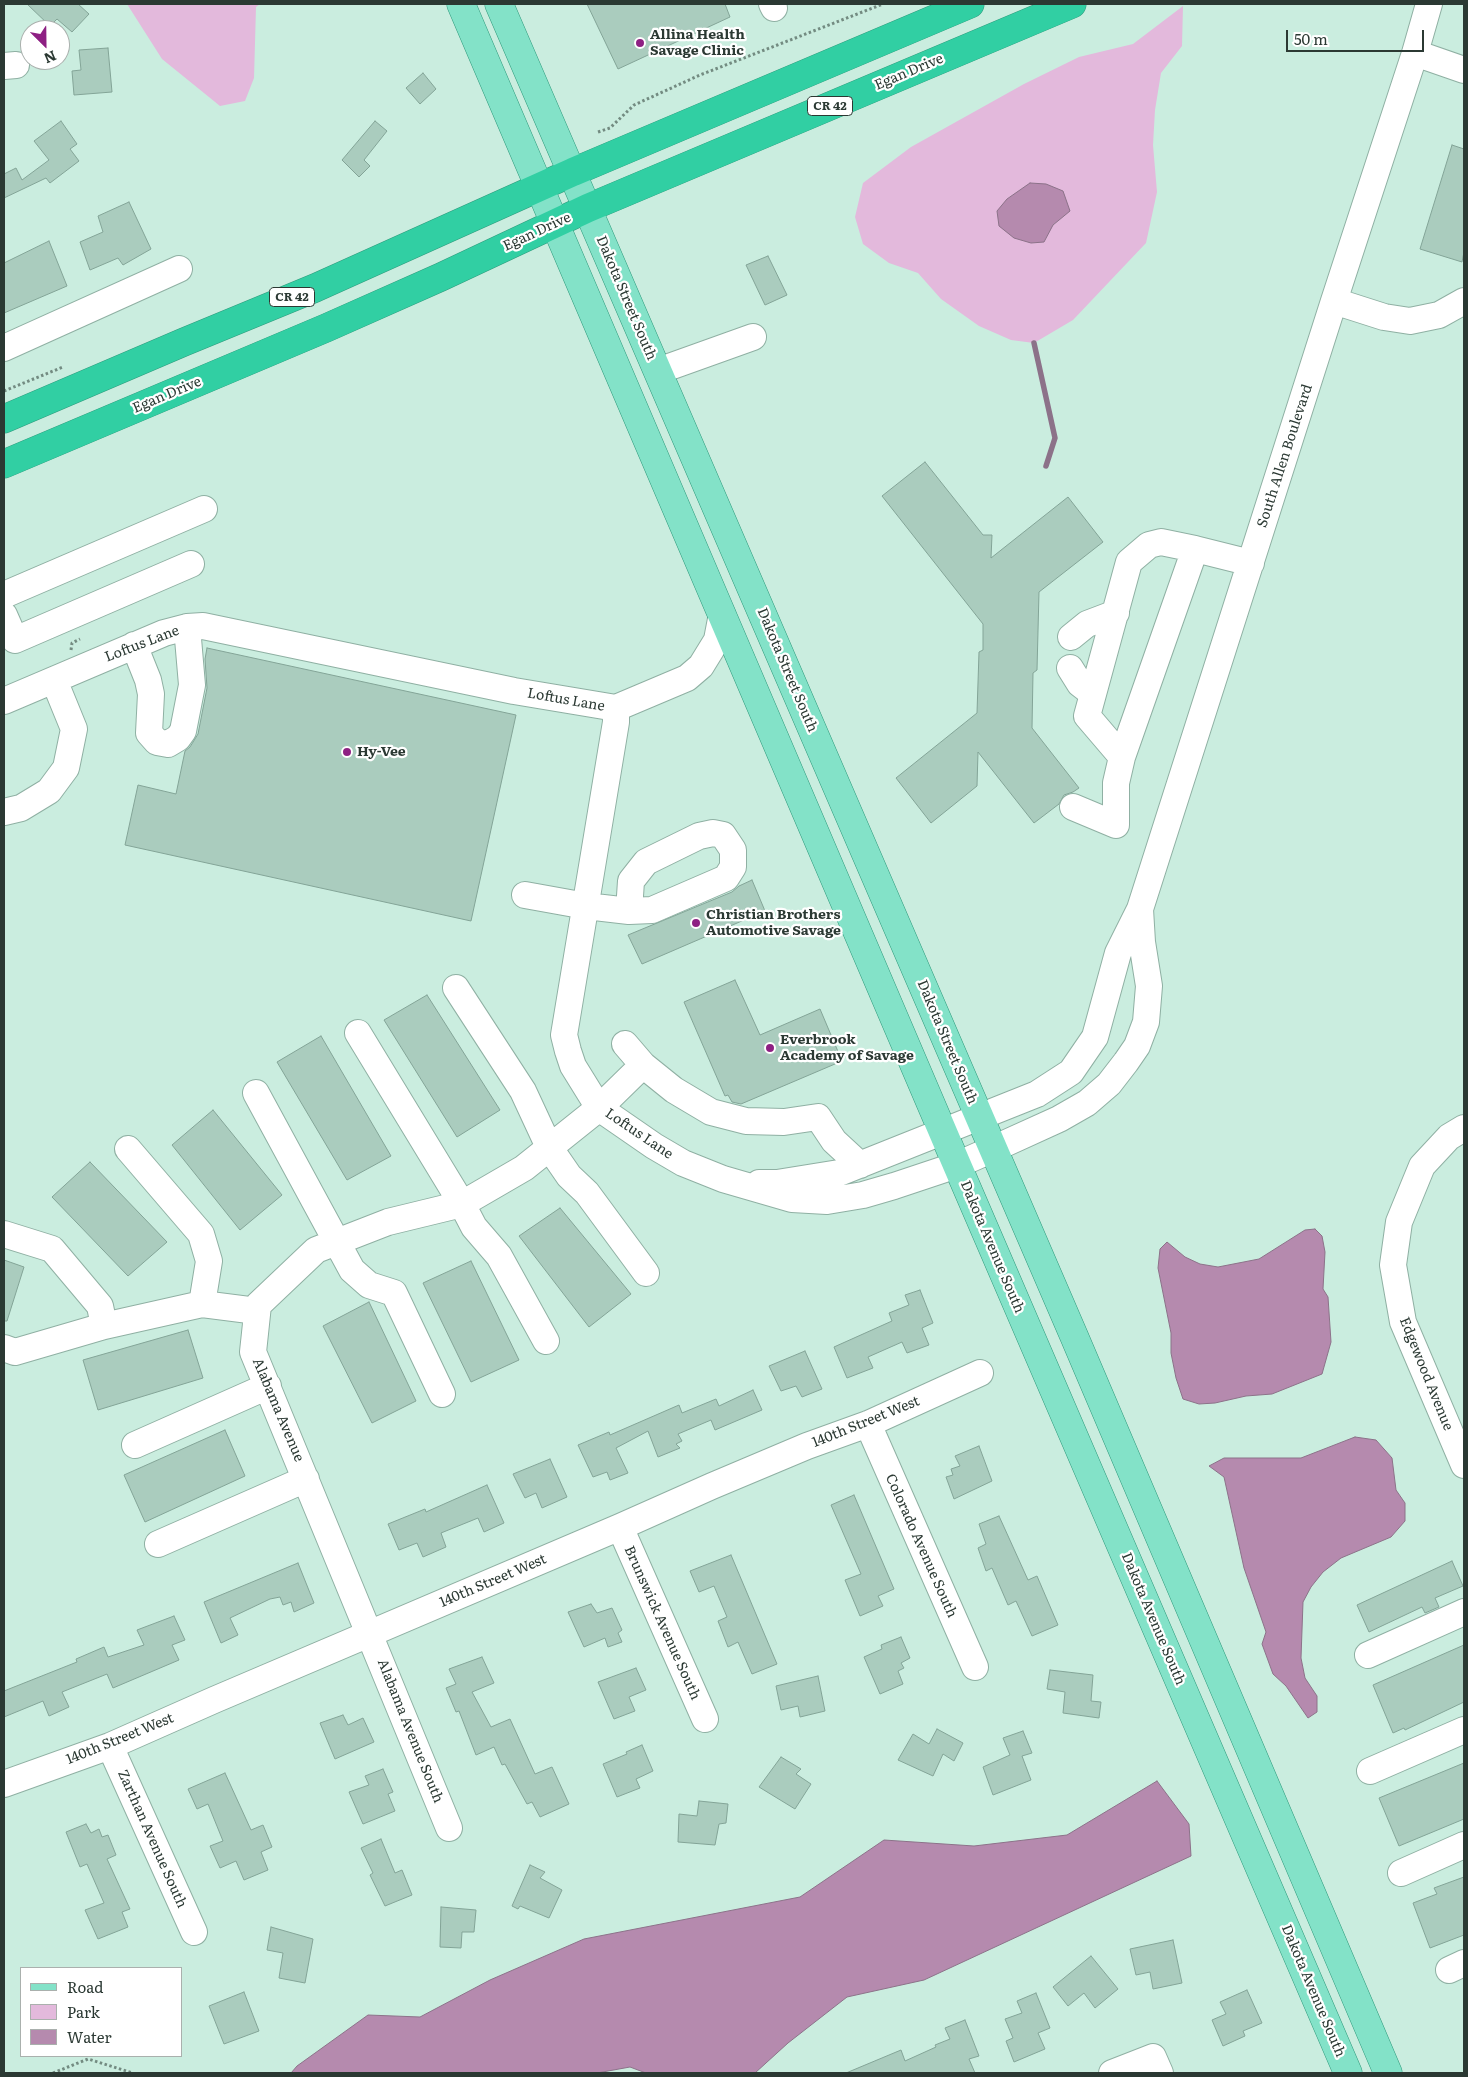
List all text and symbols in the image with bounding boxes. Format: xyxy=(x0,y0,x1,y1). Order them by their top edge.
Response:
north arrow xyxy=(20,20,70,70)
scale bar xyxy=(1288,20,1426,52)
place label: Allina Health Savage Clinic xyxy=(650,27,745,59)
text: 50 m xyxy=(1294,27,1328,50)
marker: Allina Health Savage Clinic xyxy=(634,37,646,49)
text: N xyxy=(41,46,60,69)
street label: Egan Drive xyxy=(872,50,946,94)
road number: CR 42 xyxy=(808,96,852,115)
street label: Egan Drive xyxy=(500,209,574,255)
street label: Dakota Street South xyxy=(592,233,660,363)
road number: CR 42 xyxy=(270,288,314,306)
street label: Egan Drive xyxy=(130,373,204,417)
street label: South Allen Boulevard xyxy=(1254,382,1316,530)
street label: Dakota Street South xyxy=(753,605,821,735)
street label: Loftus Lane xyxy=(102,622,182,666)
street label: Loftus Lane xyxy=(526,685,606,715)
place label: Hy-Vee xyxy=(357,744,406,760)
marker: Hy-Vee xyxy=(341,746,353,758)
place label: Christian Brothers Automotive Savage xyxy=(706,907,841,940)
marker: Christian Brothers Automotive Savage xyxy=(690,917,702,929)
street label: Dakota Street South xyxy=(913,977,981,1107)
place label: Everbrook Academy of Savage xyxy=(780,1032,914,1064)
marker: Everbrook Academy of Savage xyxy=(764,1042,776,1054)
street label: Loftus Lane xyxy=(602,1105,676,1163)
street label: Dakota Avenue South xyxy=(956,1178,1028,1316)
street label: Edgewood Avenue xyxy=(1396,1315,1456,1433)
street label: Alabama Avenue xyxy=(249,1356,307,1464)
street label: 140th Street West xyxy=(810,1393,922,1451)
street label: Colorado Avenue South xyxy=(882,1471,960,1621)
street label: Brunswick Avenue South xyxy=(620,1543,704,1703)
street label: Dakota Avenue South xyxy=(1117,1550,1189,1688)
street label: 140th Street West xyxy=(437,1551,549,1611)
street label: Alabama Avenue South xyxy=(373,1657,447,1805)
street label: 140th Street West xyxy=(64,1710,176,1768)
street label: Zarthan Avenue South xyxy=(114,1767,190,1911)
street label: Dakota Avenue South xyxy=(1277,1922,1349,2060)
legend xyxy=(20,1967,182,2057)
text: Road xyxy=(67,1975,103,1998)
text: Park xyxy=(67,2000,100,2023)
text: Water xyxy=(67,2025,112,2048)

